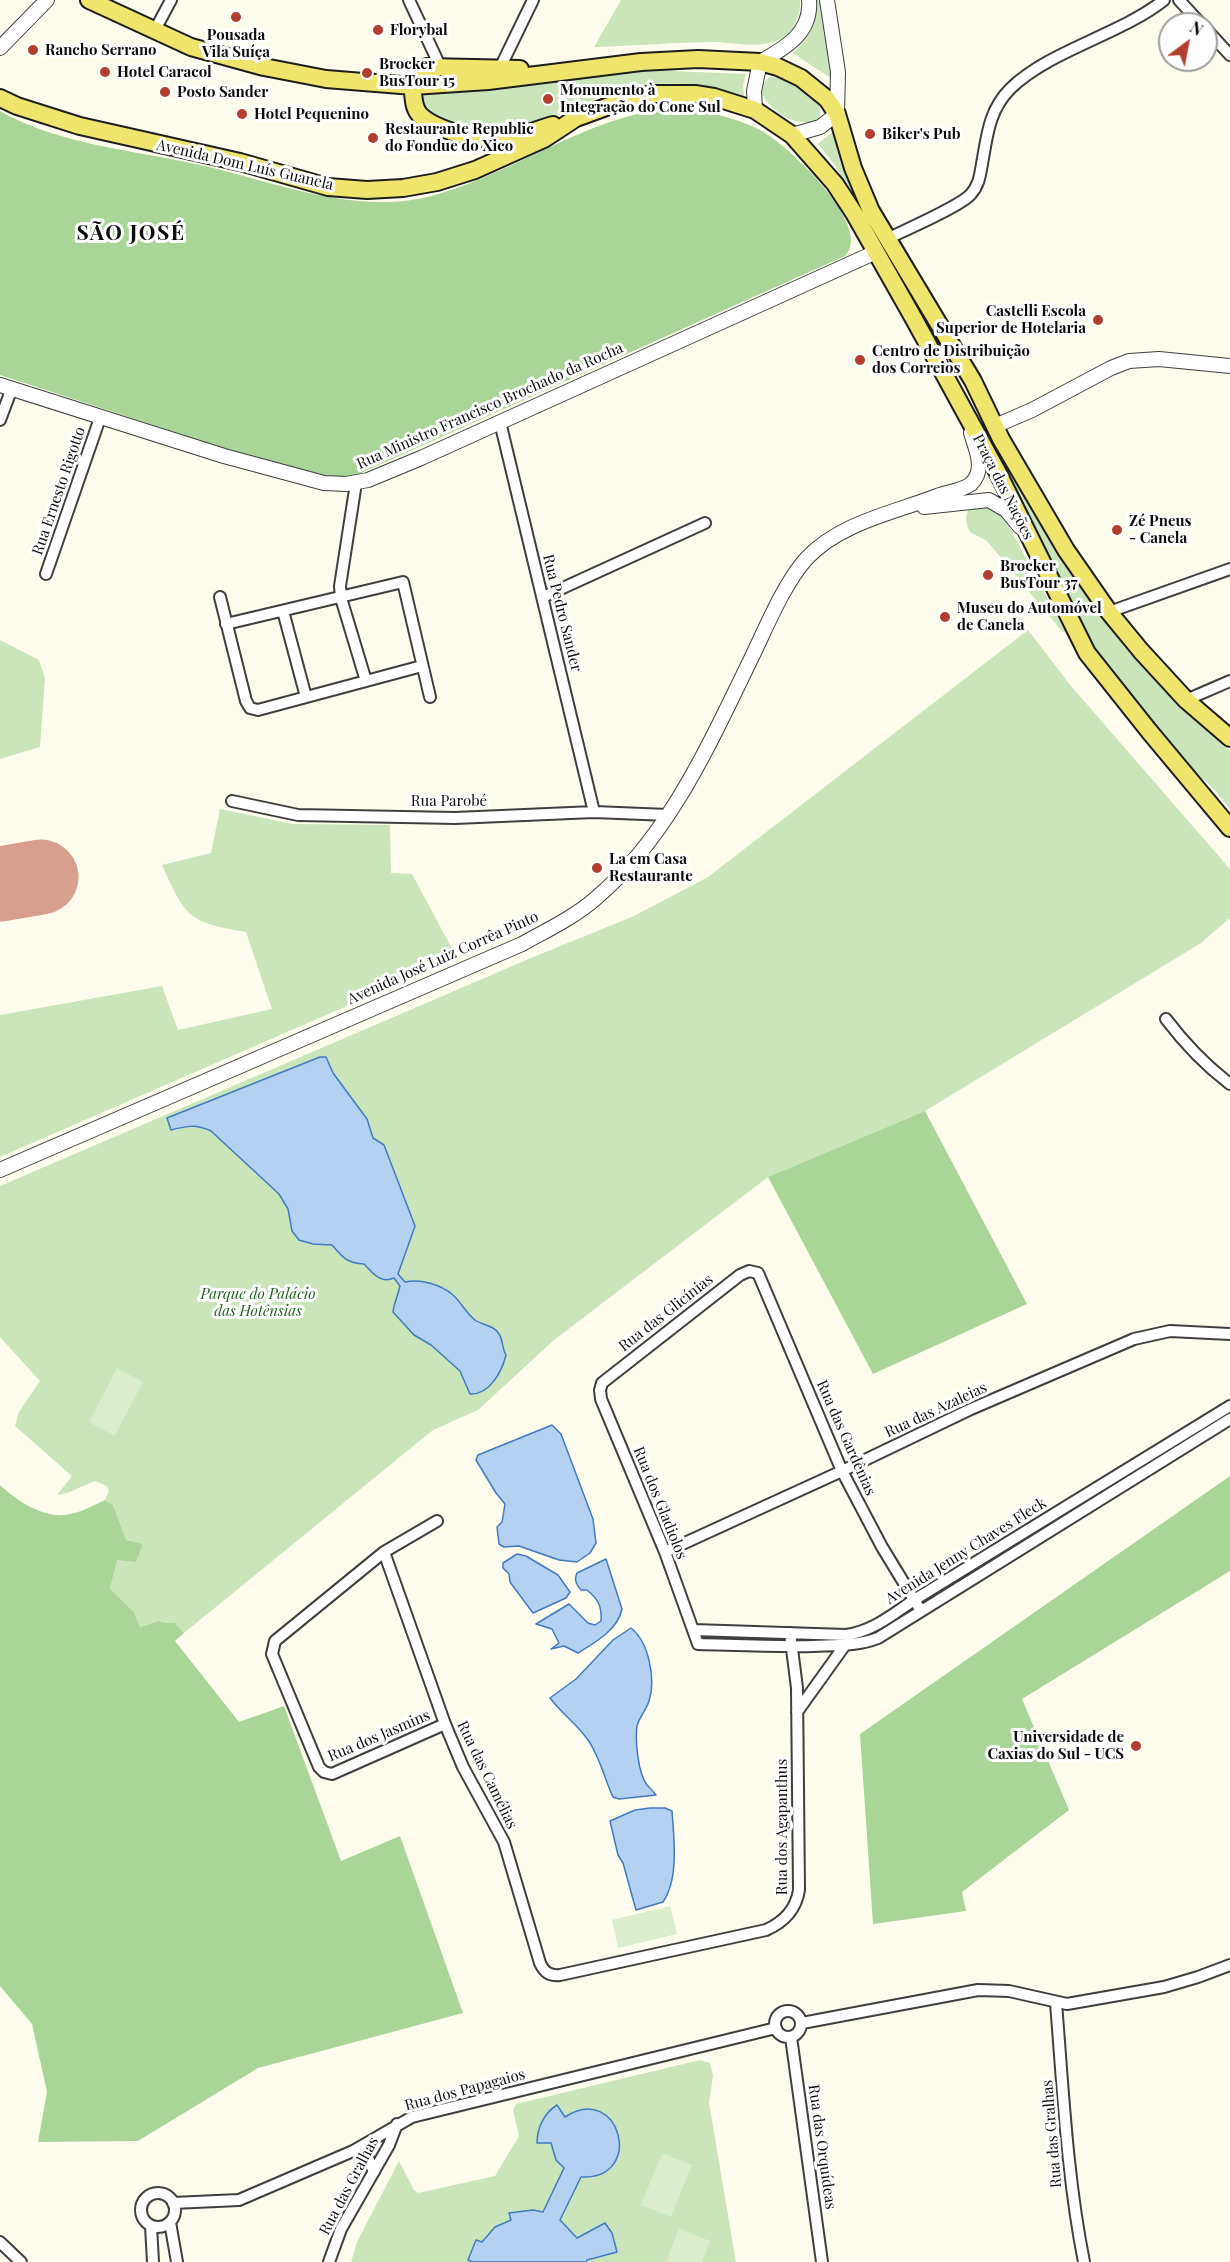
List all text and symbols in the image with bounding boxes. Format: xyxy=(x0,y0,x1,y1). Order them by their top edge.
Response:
marker: Pousada Vila Suíça xyxy=(229,10,243,24)
north arrow xyxy=(1158,12,1218,72)
text: N xyxy=(1186,16,1207,40)
place label: Florybal xyxy=(390,21,448,39)
marker: Florybal xyxy=(371,23,385,37)
place label: Pousada Vila Suíça xyxy=(202,26,270,61)
place label: Rancho Serrano xyxy=(45,41,157,59)
marker: Rancho Serrano xyxy=(26,43,40,57)
place label: Brocker BusTour 15 xyxy=(379,55,455,90)
place label: Hotel Caracol xyxy=(117,63,212,81)
marker: Hotel Caracol xyxy=(98,65,112,79)
marker: Brocker BusTour 15 xyxy=(360,66,374,80)
place label: Monumento à Integração do Cone Sul xyxy=(560,81,721,116)
place label: Posto Sander xyxy=(177,83,268,101)
marker: Posto Sander xyxy=(158,85,172,99)
marker: Monumento à Integração do Cone Sul xyxy=(541,92,555,106)
place label: Hotel Pequenino xyxy=(254,105,369,123)
marker: Hotel Pequenino xyxy=(235,107,249,121)
place label: Restaurante Republic do Fondue do Xico xyxy=(385,120,534,155)
place label: Biker's Pub xyxy=(882,125,961,143)
marker: Biker's Pub xyxy=(863,127,877,141)
marker: Restaurante Republic do Fondue do Xico xyxy=(366,131,380,145)
street label: Avenida Dom Luís Guanela xyxy=(155,136,335,194)
district label: SÃO JOSÉ xyxy=(76,220,186,246)
place label: Castelli Escola Superior de Hotelaria xyxy=(936,302,1086,337)
marker: Castelli Escola Superior de Hotelaria xyxy=(1091,313,1105,327)
street label: Rua Ministro Francisco Brochado da Rocha xyxy=(354,339,626,473)
place label: Centro de Distribuição dos Correios xyxy=(872,342,1030,377)
marker: Centro de Distribuição dos Correios xyxy=(853,353,867,367)
street label: Rua Ernesto Rigotto xyxy=(29,425,89,557)
street label: Praça das Nações xyxy=(969,431,1037,543)
place label: Zé Pneus - Canela xyxy=(1129,512,1191,547)
marker: Zé Pneus - Canela xyxy=(1110,523,1124,537)
street label: Rua Pedro Sander xyxy=(539,552,585,674)
place label: Brocker BusTour 37 xyxy=(1000,557,1078,592)
marker: Brocker BusTour 37 xyxy=(981,568,995,582)
place label: Museu do Automóvel de Canela xyxy=(957,599,1102,634)
marker: Museu do Automóvel de Canela xyxy=(938,610,952,624)
street label: Rua Parobé xyxy=(411,792,487,810)
place label: La em Casa Restaurante xyxy=(609,850,693,885)
marker: La em Casa Restaurante xyxy=(590,861,604,875)
street label: Avenida José Luiz Corrêa Pinto xyxy=(345,908,541,1008)
street label: Rua das Glicínias xyxy=(615,1271,717,1355)
park label: Parque do Palácio das Hotênsias xyxy=(200,1285,316,1320)
street label: Rua das Gardênias xyxy=(812,1378,880,1498)
street label: Rua das Azaleias xyxy=(882,1378,990,1442)
street label: Rua dos Gladiolos xyxy=(629,1444,691,1562)
street label: Avenida Jenny Chaves Fleck xyxy=(882,1494,1050,1608)
street label: Rua dos Jasmins xyxy=(325,1706,433,1766)
street label: Rua das Camélias xyxy=(453,1718,521,1832)
place label: Universidade de Caxias do Sul - UCS xyxy=(987,1728,1124,1763)
marker: Universidade de Caxias do Sul - UCS xyxy=(1129,1739,1143,1753)
street label: Rua dos Agapanthus xyxy=(773,1759,791,1895)
street label: Rua dos Papagaios xyxy=(403,2065,527,2115)
street label: Rua das Gralhas xyxy=(1038,2079,1066,2189)
street label: Rua das Orquídeas xyxy=(804,2083,840,2211)
street label: Rua das Gralhas xyxy=(316,2134,382,2238)

